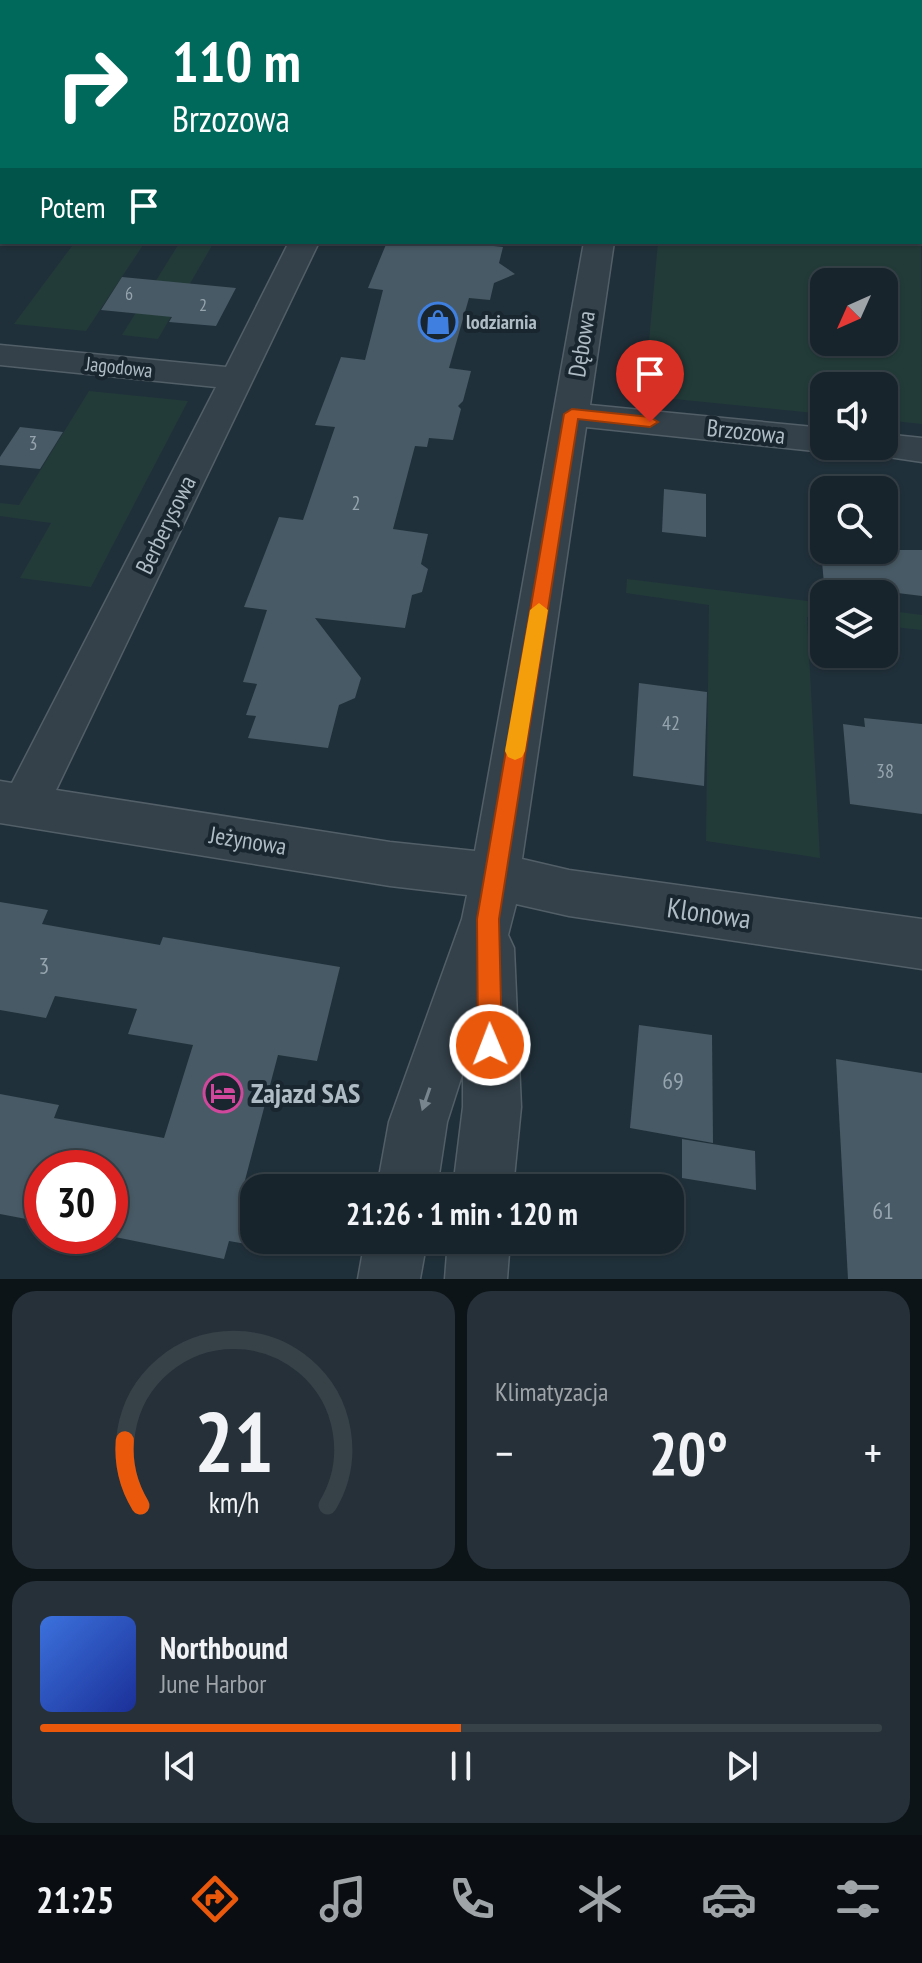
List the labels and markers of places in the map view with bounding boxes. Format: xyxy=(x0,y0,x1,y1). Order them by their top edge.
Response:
shop icon: lodziarnia xyxy=(417,301,459,343)
place label: lodziarnia xyxy=(466,309,537,335)
pin xyxy=(616,340,684,422)
hotel icon: Zajazd SAS xyxy=(202,1072,244,1114)
place label: Zajazd SAS xyxy=(251,1074,360,1111)

